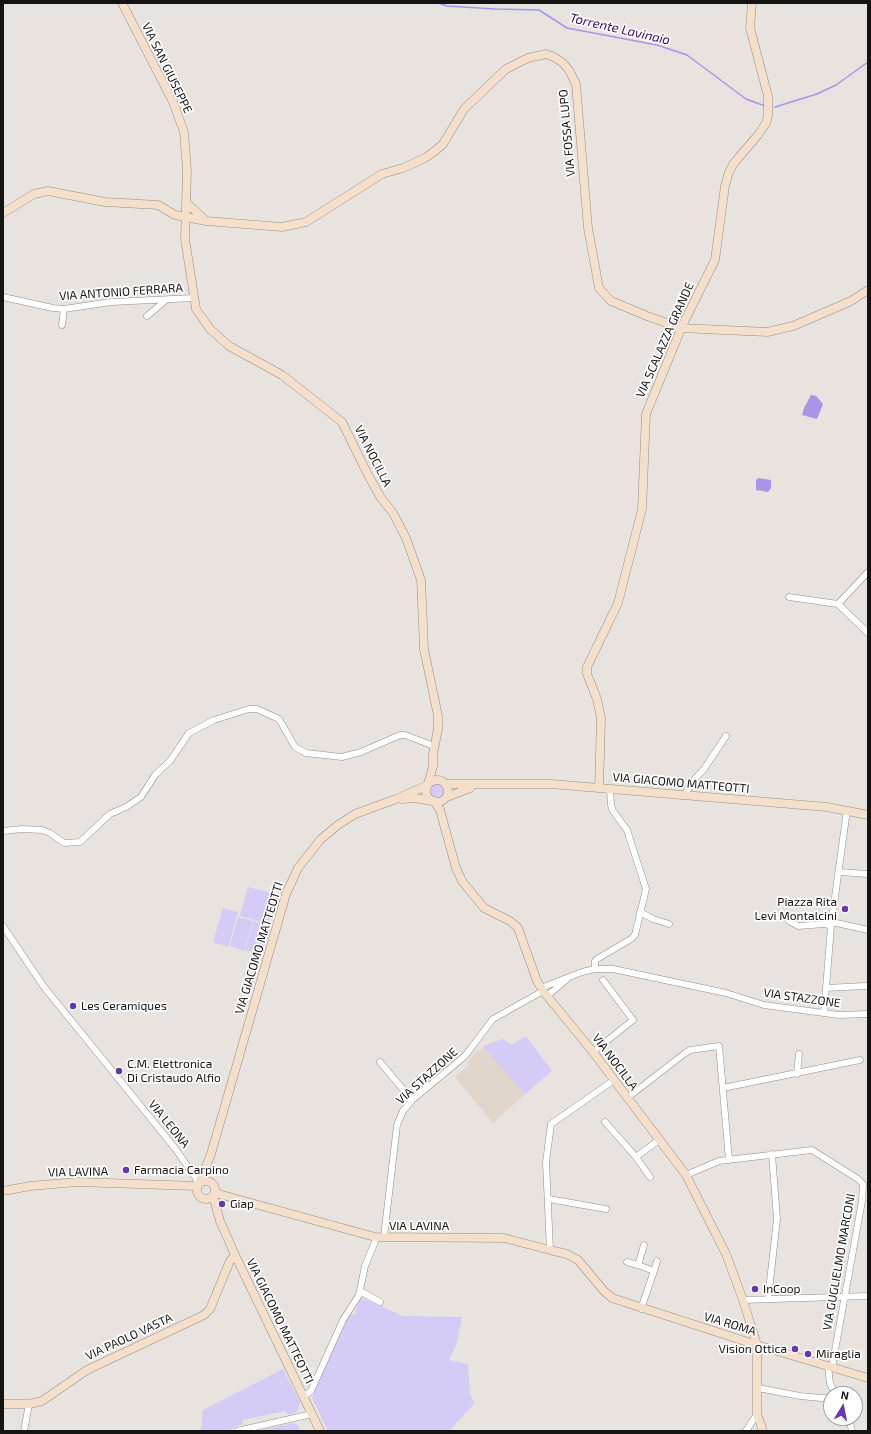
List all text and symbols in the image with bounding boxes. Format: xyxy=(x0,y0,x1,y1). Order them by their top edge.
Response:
water label: Torrente Lavinaio xyxy=(568,10,672,48)
street label: VIA SAN GIUSEPPE xyxy=(139,20,195,116)
street label: VIA FOSSA LUPO xyxy=(556,89,578,177)
street label: VIA ANTONIO FERRARA xyxy=(59,280,183,304)
street label: VIA SCALAZZA GRANDE xyxy=(633,280,697,400)
street label: VIA NOCILLA xyxy=(351,423,395,489)
street label: VIA GIACOMO MATTEOTTI xyxy=(612,770,750,796)
street label: VIA GIACOMO MATTEOTTI xyxy=(232,880,286,1016)
place label: Piazza Rita Levi Montalcini xyxy=(755,895,837,923)
marker: Piazza Rita Levi Montalcini xyxy=(840,904,850,914)
street label: VIA STAZZONE xyxy=(762,985,842,1011)
place label: Les Ceramiques xyxy=(81,999,167,1013)
marker: Les Ceramiques xyxy=(68,1001,78,1011)
street label: VIA NOCILLA xyxy=(589,1031,641,1093)
street label: VIA STAZZONE xyxy=(393,1045,461,1107)
place label: C.M. Elettronica Di Cristaudo Alfio xyxy=(127,1057,221,1085)
marker: C.M. Elettronica Di Cristaudo Alfio xyxy=(114,1066,124,1076)
street label: VIA LEONA xyxy=(145,1097,193,1151)
place label: Farmacia Carpino xyxy=(134,1163,229,1177)
street label: VIA LAVINA xyxy=(48,1164,108,1180)
marker: Farmacia Carpino xyxy=(121,1165,131,1175)
street label: VIA GUGLIELMO MARCONI xyxy=(820,1192,858,1332)
place label: Giap xyxy=(230,1197,254,1211)
marker: Giap xyxy=(217,1199,227,1209)
street label: VIA LAVINA xyxy=(389,1219,449,1233)
street label: VIA GIACOMO MATTEOTTI xyxy=(243,1256,317,1386)
place label: InCoop xyxy=(763,1282,801,1296)
marker: InCoop xyxy=(750,1284,760,1294)
street label: VIA ROMA xyxy=(702,1309,758,1339)
street label: VIA PAOLO VASTA xyxy=(83,1311,175,1363)
place label: Vision Ottica xyxy=(719,1342,787,1356)
marker: Vision Ottica xyxy=(790,1344,800,1354)
place label: Miraglia xyxy=(816,1347,861,1361)
marker: Miraglia xyxy=(803,1349,813,1359)
north arrow xyxy=(823,1386,863,1426)
text: N xyxy=(840,1388,850,1402)

